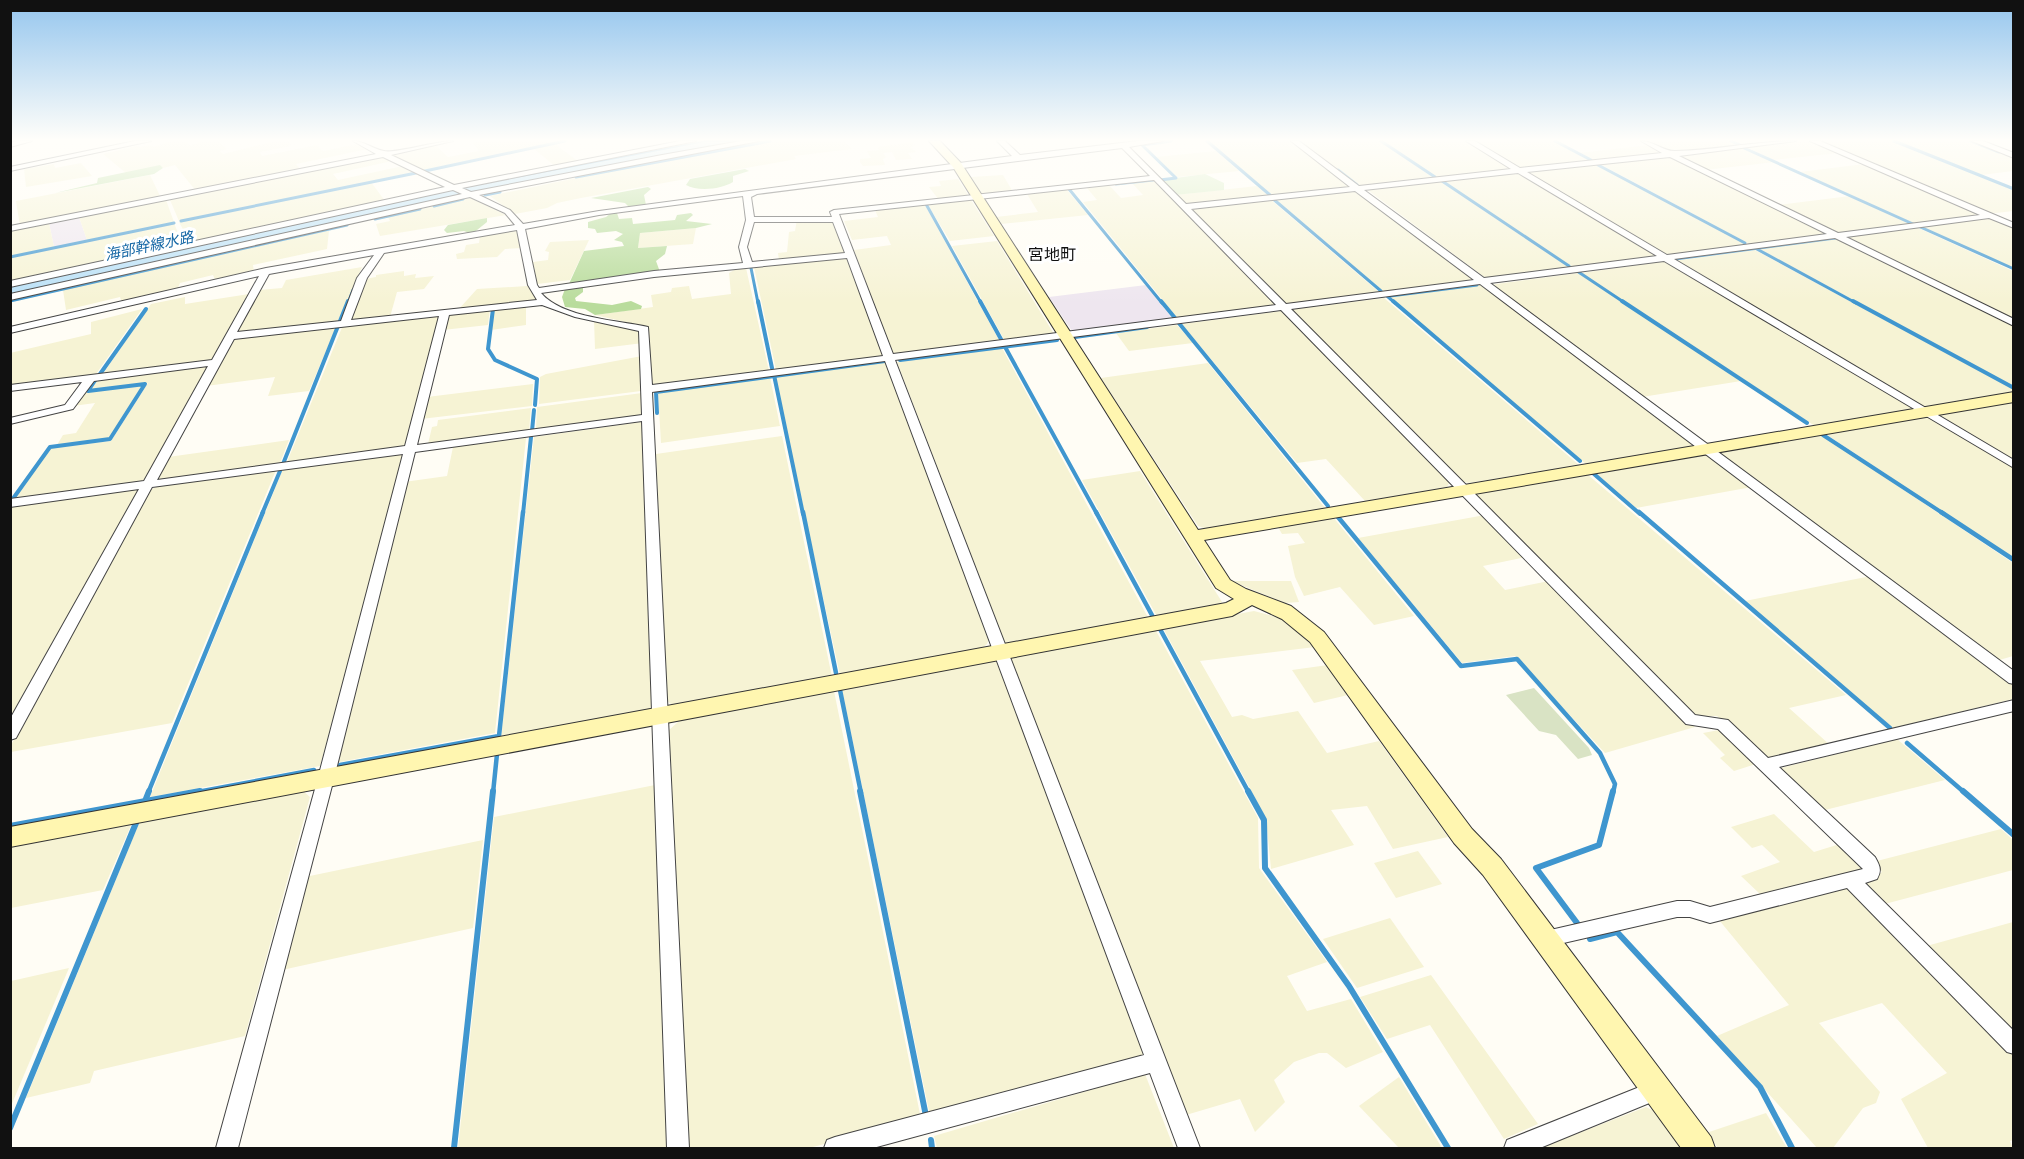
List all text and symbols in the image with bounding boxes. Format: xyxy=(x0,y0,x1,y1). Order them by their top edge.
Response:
water label: 海部幹線水路 xyxy=(103,228,197,263)
district label: 宮地町 xyxy=(1028,246,1076,263)

